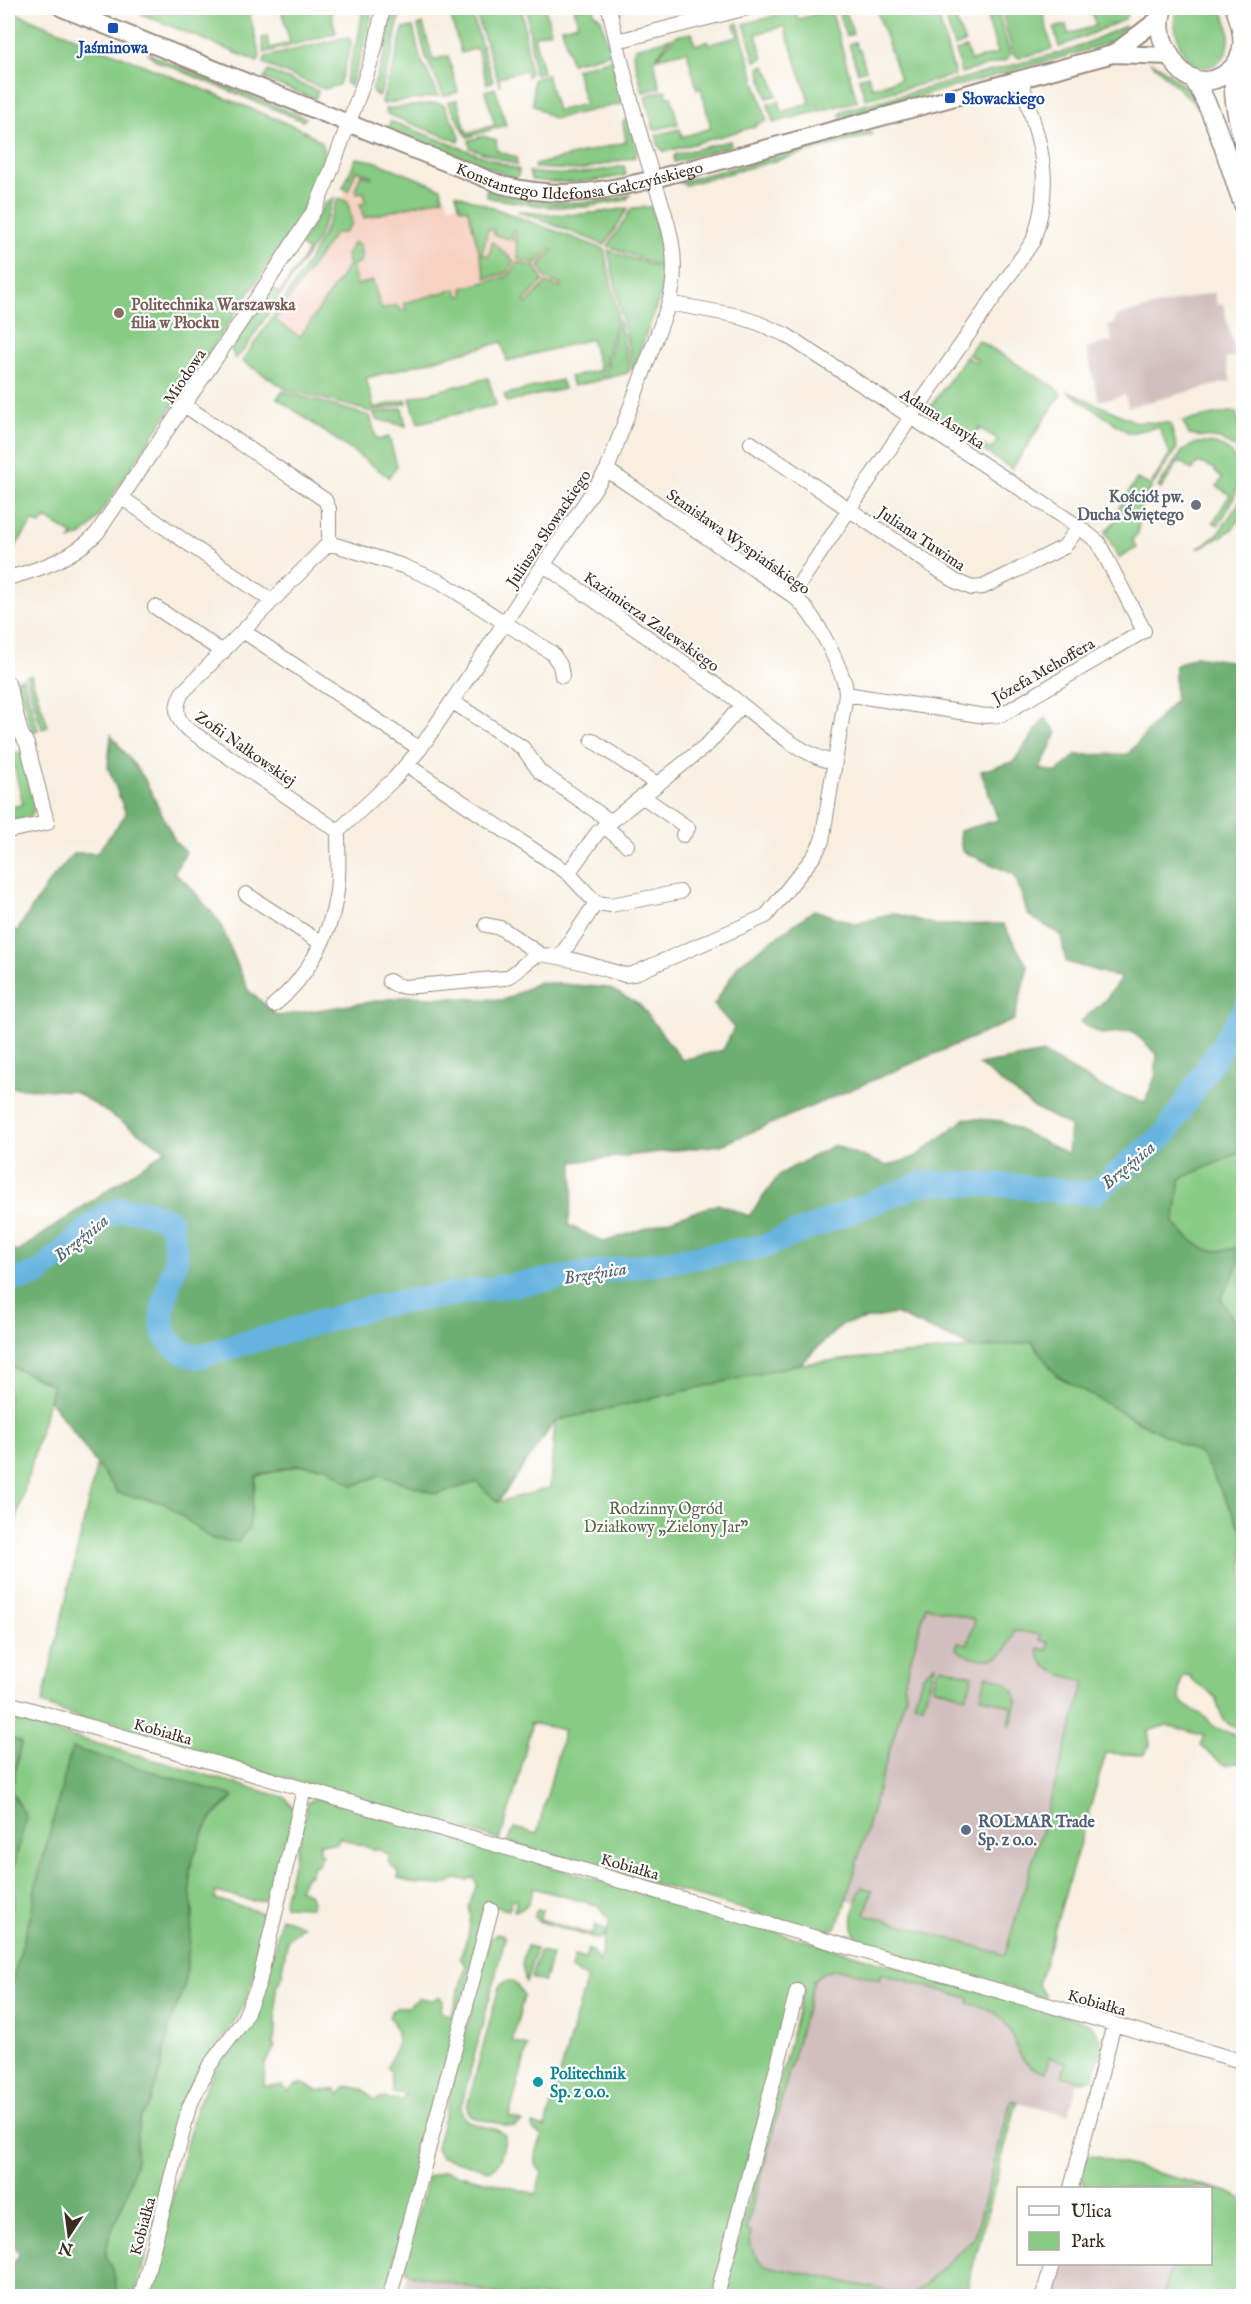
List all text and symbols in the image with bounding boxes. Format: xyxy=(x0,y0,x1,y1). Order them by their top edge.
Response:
marker: Jaśminowa xyxy=(106,21,120,35)
place label: Jaśminowa xyxy=(76,39,149,59)
place label: Słowackiego xyxy=(962,90,1045,110)
marker: Słowackiego xyxy=(943,91,957,105)
street label: Konstantego Ildefonsa Gałczyńskiego xyxy=(454,154,706,174)
text: Konstantego Ildefonsa Gałczyńskiego xyxy=(453,158,706,205)
place label: Politechnika Warszawska filia w Płocku xyxy=(131,296,297,334)
marker: Politechnika Warszawska filia w Płocku xyxy=(112,306,126,320)
street label: Miodowa xyxy=(160,346,211,409)
street label: Adama Asnyka xyxy=(895,384,988,455)
street label: Juliusza Słowackiego xyxy=(502,466,597,593)
street label: Stanisława Wyspiańskiego xyxy=(662,485,814,600)
place label: Kościół pw. Ducha Świętego xyxy=(1077,488,1184,526)
marker: Kościół pw. Ducha Świętego xyxy=(1189,498,1203,512)
street label: Juliana Tuwima xyxy=(872,502,969,576)
street label: Kazimierza Zalewskiego xyxy=(579,568,723,677)
street label: Józefa Mehoffera xyxy=(988,634,1099,710)
street label: Zofii Nałkowskiej xyxy=(191,707,299,792)
water label: Brzeźnica xyxy=(1097,1137,1161,1195)
water label: Brzeźnica xyxy=(50,1210,114,1268)
water label: Brzeźnica xyxy=(562,1258,629,1291)
park label: Rodzinny Ogród Działkowy „Zielony Jar” xyxy=(584,1500,748,1538)
street label: Kobiałka xyxy=(131,1715,194,1751)
place label: ROLMAR Trade Sp. z o.o. xyxy=(978,1813,1095,1851)
marker: ROLMAR Trade Sp. z o.o. xyxy=(959,1823,973,1837)
street label: Kobiałka xyxy=(598,1850,661,1886)
street label: Kobiałka xyxy=(1065,1986,1128,2022)
place label: Politechnik Sp. z o.o. xyxy=(550,2065,626,2103)
marker: Politechnik Sp. z o.o. xyxy=(531,2075,545,2089)
legend xyxy=(1017,2187,1212,2265)
street label: Kobiałka xyxy=(127,2195,161,2258)
text: Ulica xyxy=(1071,2201,1112,2224)
north arrow xyxy=(39,2205,99,2265)
text: Park xyxy=(1071,2231,1106,2254)
text: N xyxy=(57,2236,76,2259)

